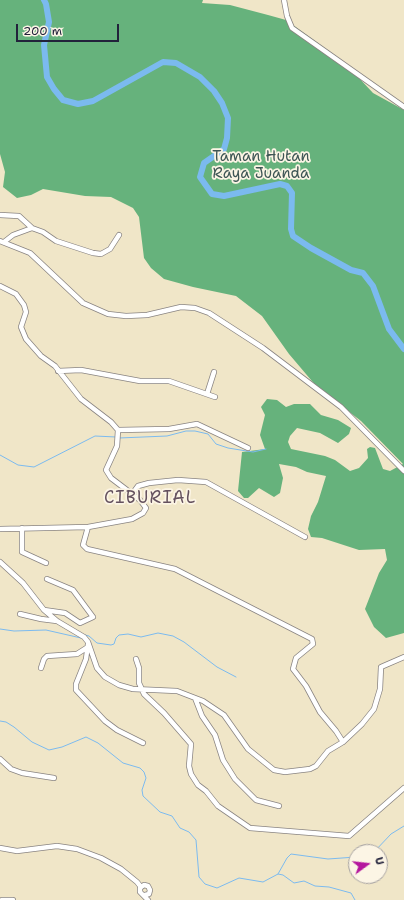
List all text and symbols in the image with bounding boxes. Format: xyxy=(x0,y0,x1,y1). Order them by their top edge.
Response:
scale bar xyxy=(18,16,121,42)
text: 200 m xyxy=(23,23,62,39)
park label: Taman Hutan Raya Juanda xyxy=(212,148,310,183)
district label: CIBURIAL xyxy=(104,489,196,509)
north arrow xyxy=(348,844,388,884)
text: U xyxy=(371,855,387,867)

